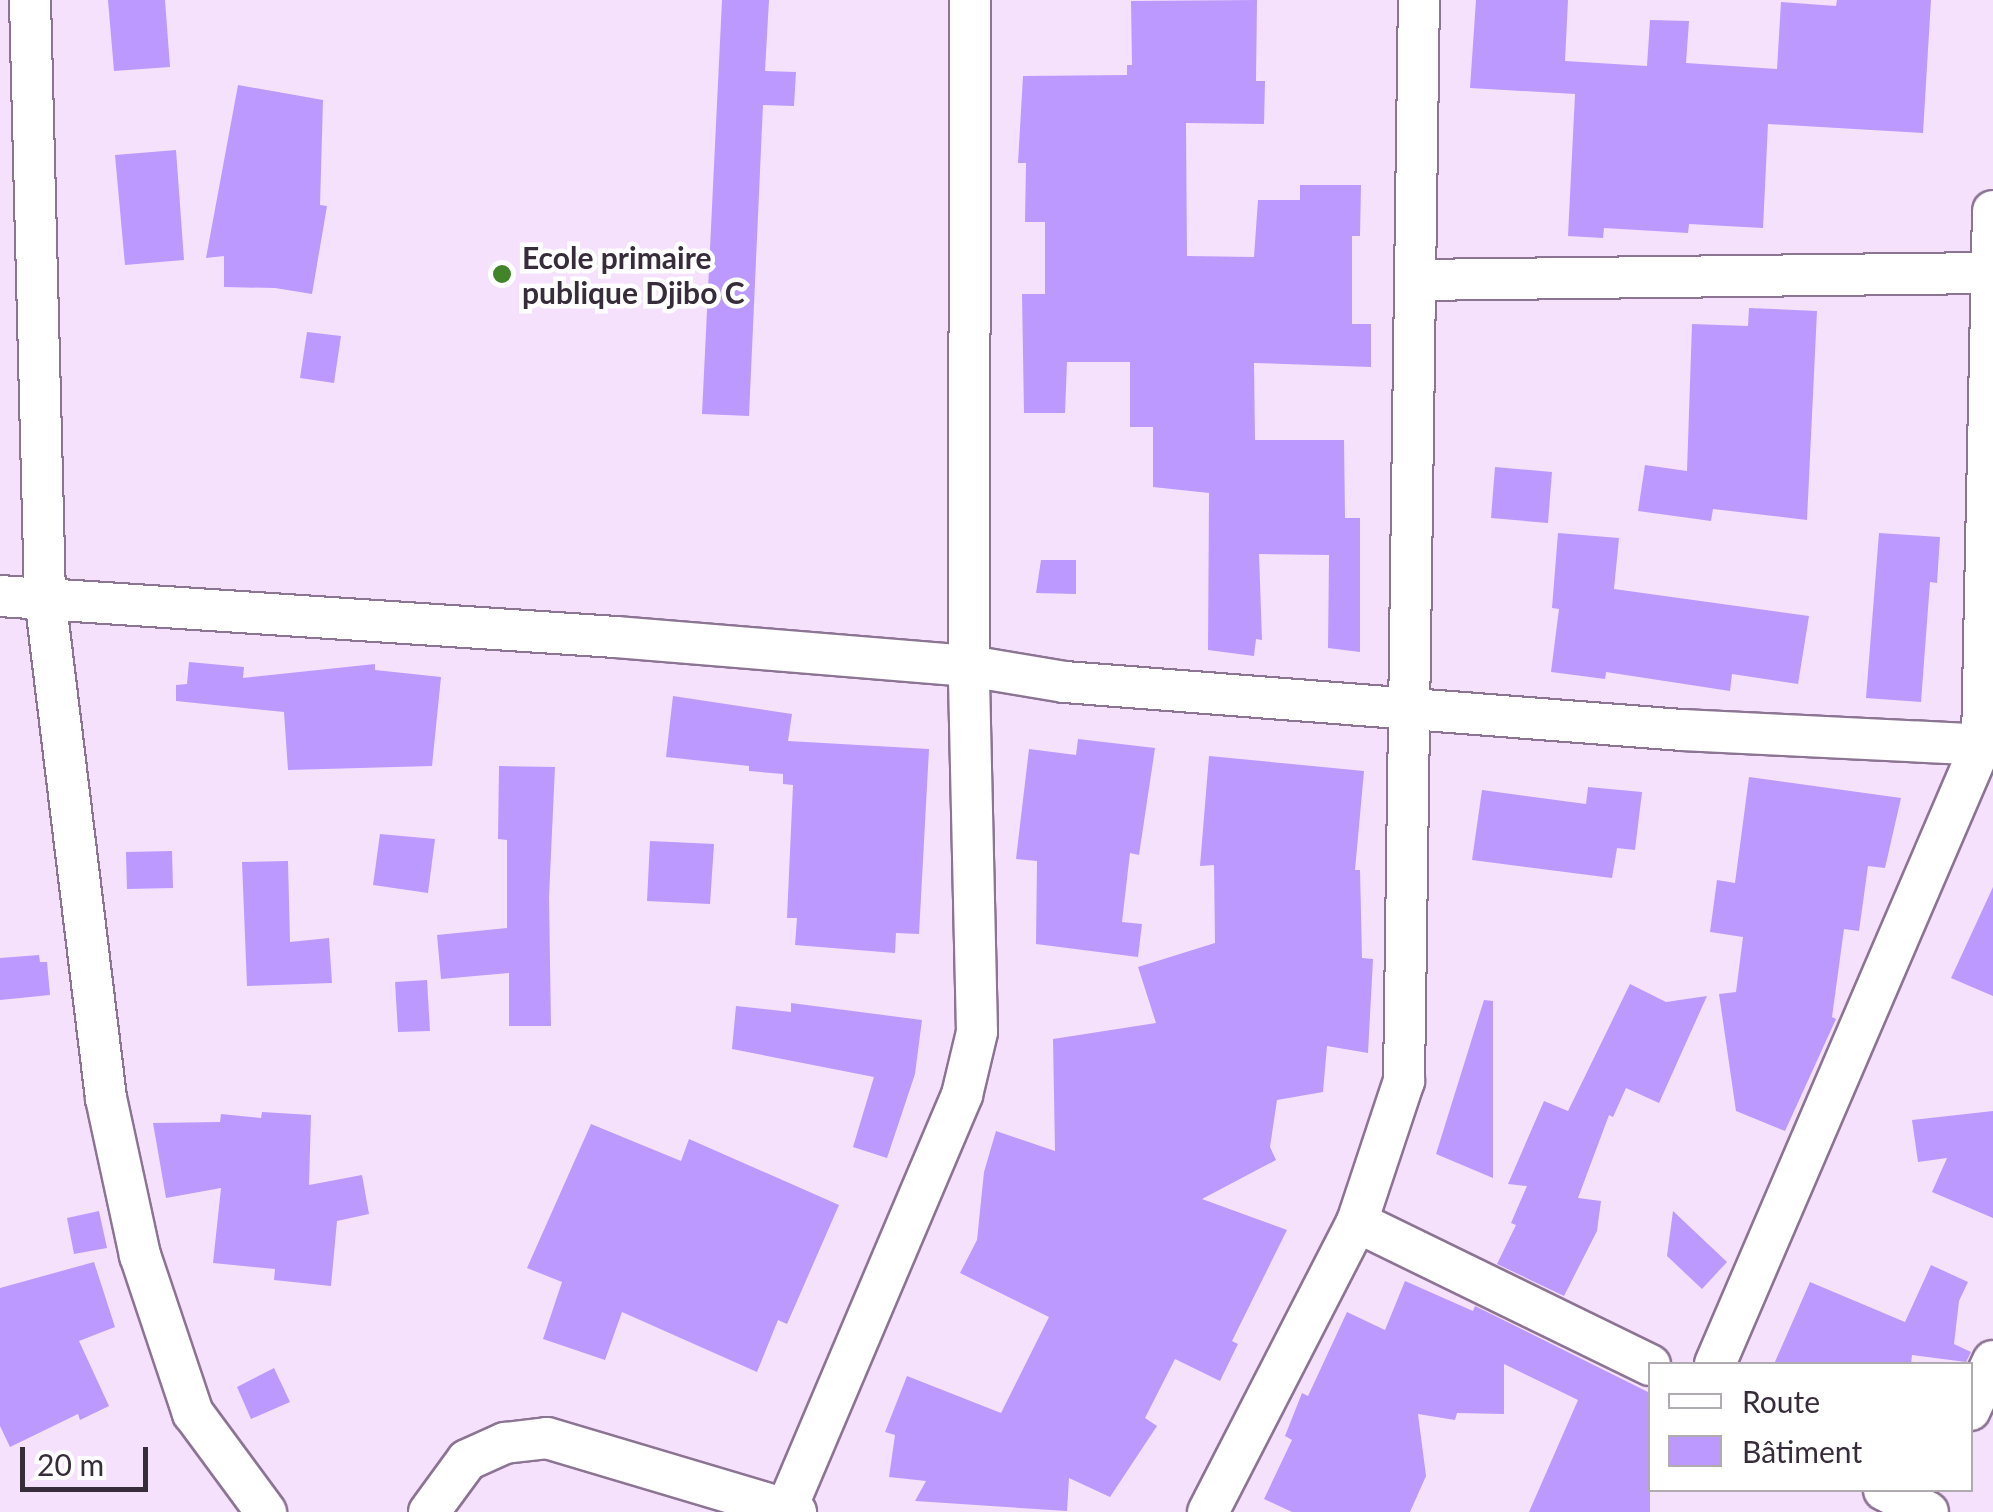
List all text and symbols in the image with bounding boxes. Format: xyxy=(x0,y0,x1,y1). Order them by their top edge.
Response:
place label: Ecole primaire publique Djibo C xyxy=(522,239,745,310)
marker: Ecole primaire publique Djibo C xyxy=(491,263,513,285)
legend xyxy=(1648,1362,1973,1492)
text: Route xyxy=(1742,1383,1820,1419)
scale bar xyxy=(25,1427,152,1489)
text: Bâtiment xyxy=(1742,1433,1862,1469)
text: 20 m xyxy=(37,1446,104,1482)

